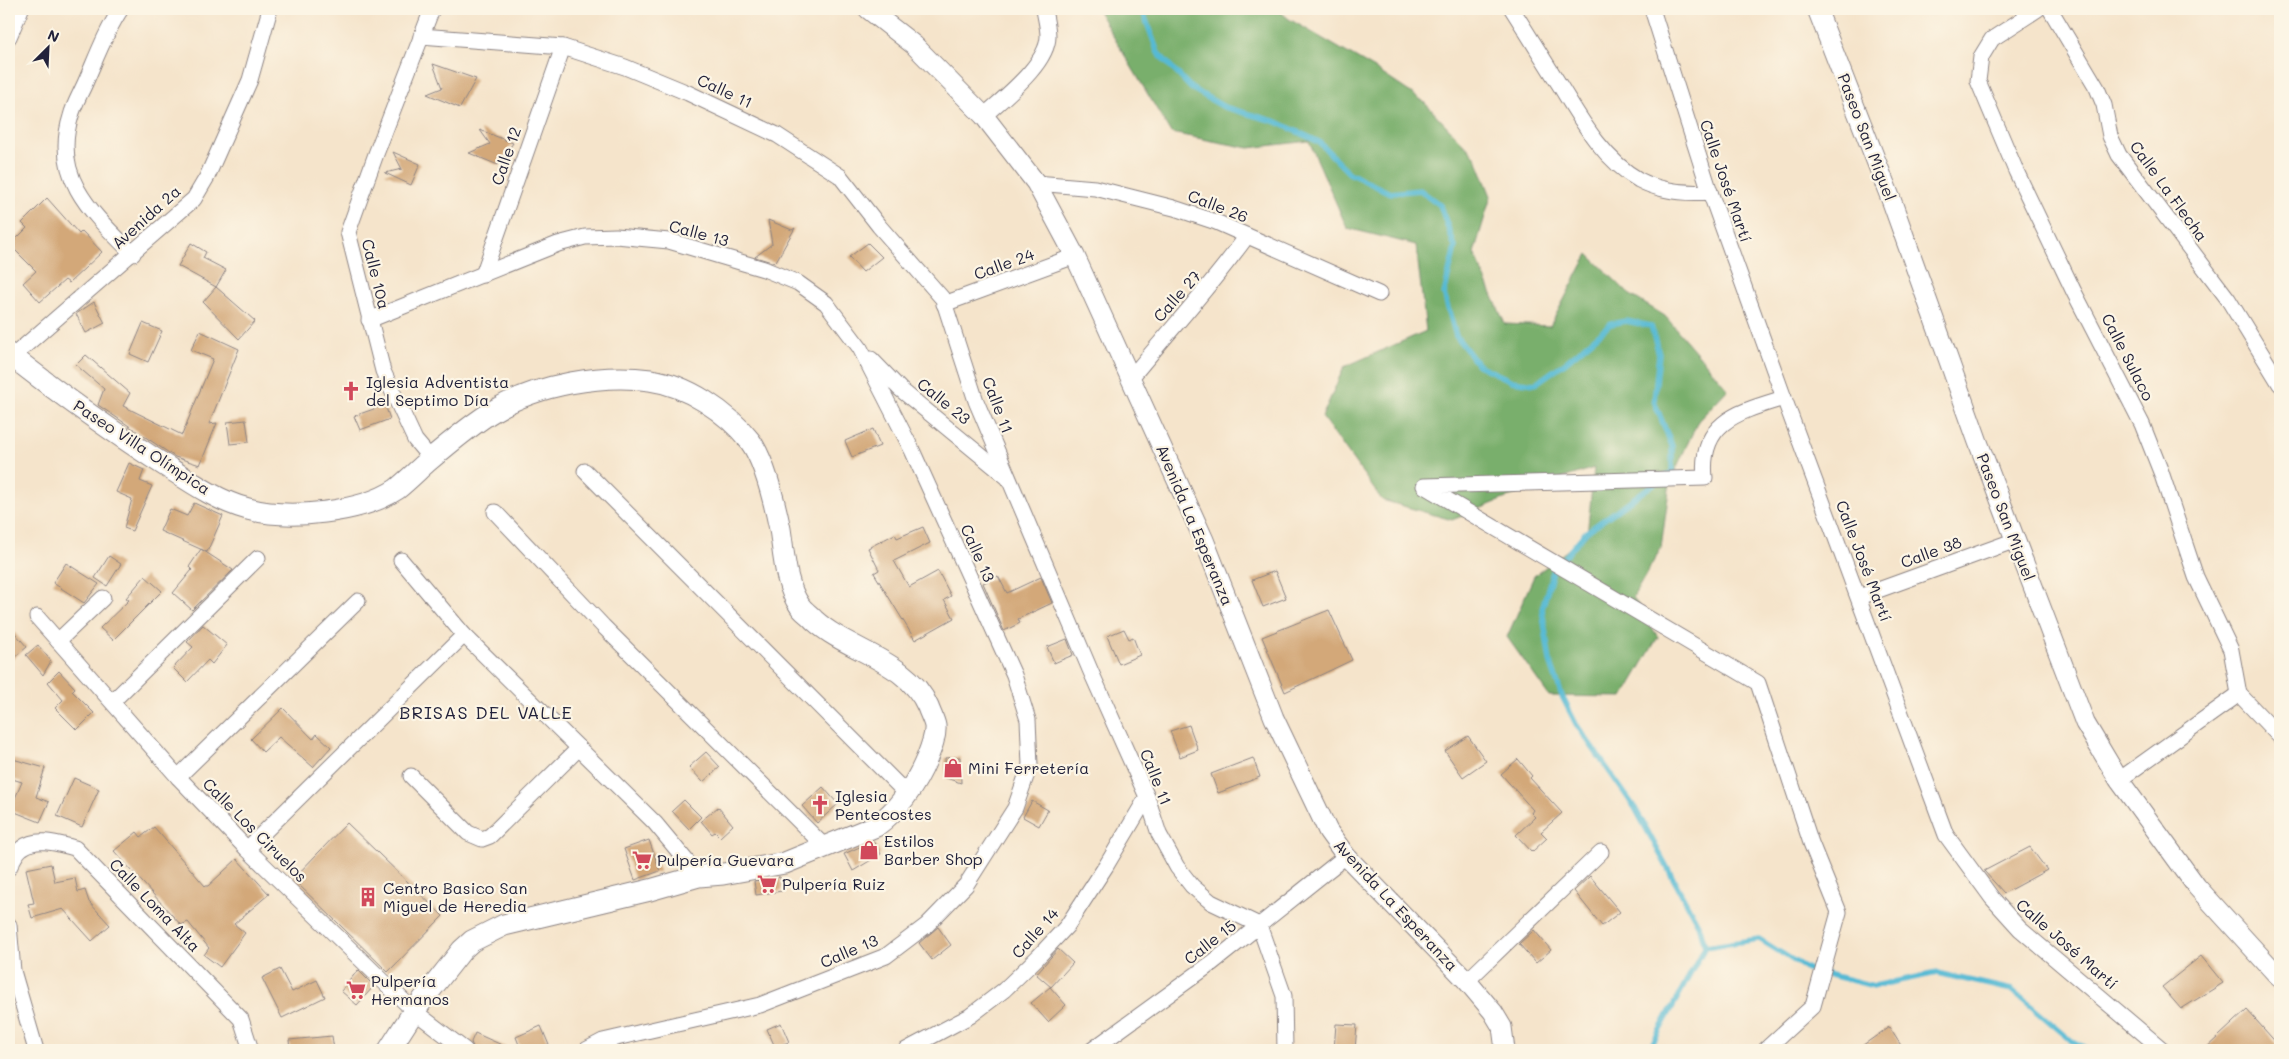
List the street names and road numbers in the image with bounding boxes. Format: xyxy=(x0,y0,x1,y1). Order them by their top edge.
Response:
street label: Calle 11 xyxy=(694,69,756,112)
street label: Paseo San Miguel xyxy=(1834,70,1901,203)
street label: Calle José Martí xyxy=(1696,117,1757,245)
street label: Calle 12 xyxy=(486,124,525,188)
street label: Calle La Flecha xyxy=(2126,136,2213,245)
street label: Avenida 2a xyxy=(107,180,185,253)
street label: Calle 26 xyxy=(1185,184,1251,227)
street label: Calle 13 xyxy=(667,214,731,251)
street label: Calle 10a xyxy=(358,237,395,311)
street label: Calle 24 xyxy=(971,243,1037,284)
street label: Calle 27 xyxy=(1148,265,1205,326)
street label: Calle Sulaco xyxy=(2098,310,2159,404)
street label: Calle 23 xyxy=(913,373,975,429)
street label: Calle 11 xyxy=(978,374,1019,436)
street label: Paseo Villa Olímpica xyxy=(70,394,215,499)
street label: Avenida La Esperanza xyxy=(1152,441,1239,608)
street label: Paseo San Miguel xyxy=(1973,450,2040,583)
street label: Calle José Martí xyxy=(1832,497,1897,624)
street label: Calle 13 xyxy=(956,521,1000,585)
street label: Calle 38 xyxy=(1897,531,1965,572)
street label: Calle 11 xyxy=(1136,746,1177,808)
street label: Calle Los Ciruelos xyxy=(199,773,312,886)
street label: Avenida La Esperanza xyxy=(1330,834,1463,975)
street label: Calle Loma Alta xyxy=(105,853,205,956)
street label: Calle José Martí xyxy=(2012,894,2123,994)
street label: Calle 14 xyxy=(1006,903,1063,962)
street label: Calle 15 xyxy=(1179,915,1240,969)
street label: Calle 13 xyxy=(817,929,881,972)

